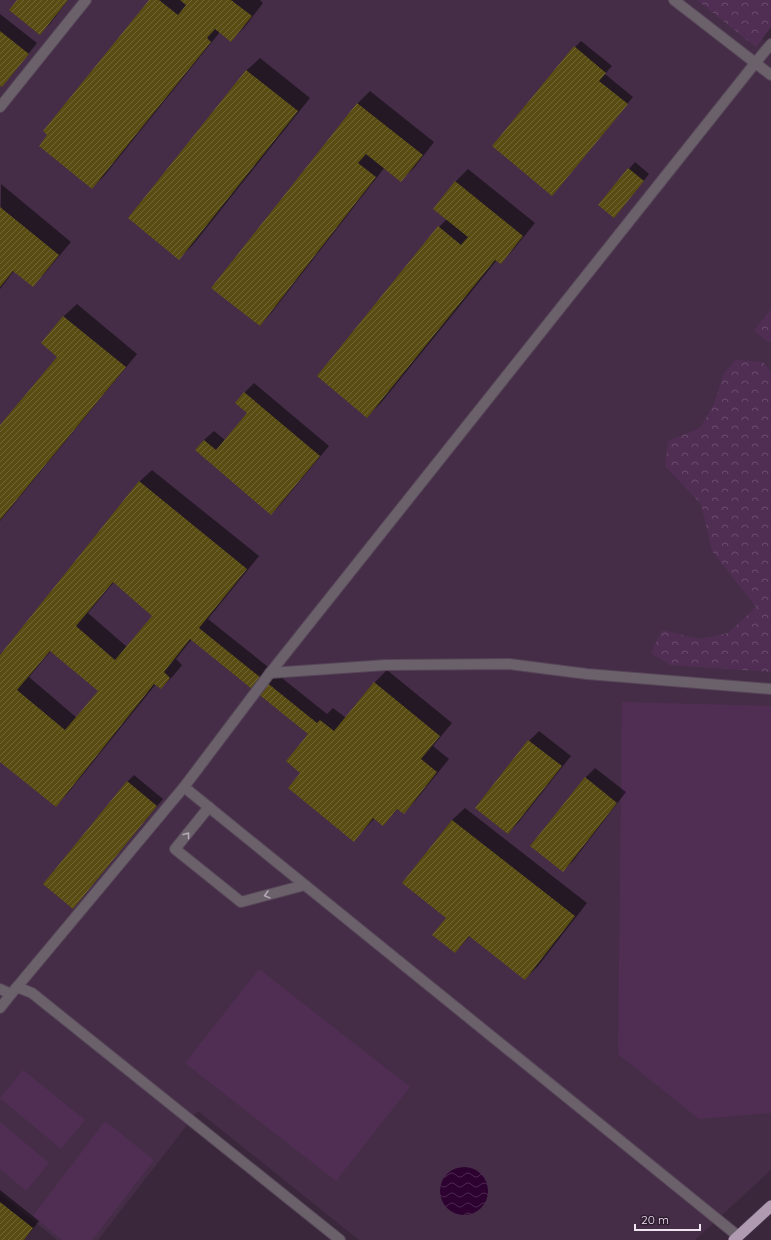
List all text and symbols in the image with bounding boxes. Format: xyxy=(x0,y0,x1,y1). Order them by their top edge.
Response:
one-way arrow xyxy=(182,832,189,839)
one-way arrow xyxy=(264,890,271,899)
scale bar xyxy=(635,1206,700,1232)
text: 20 m xyxy=(641,1212,669,1227)

